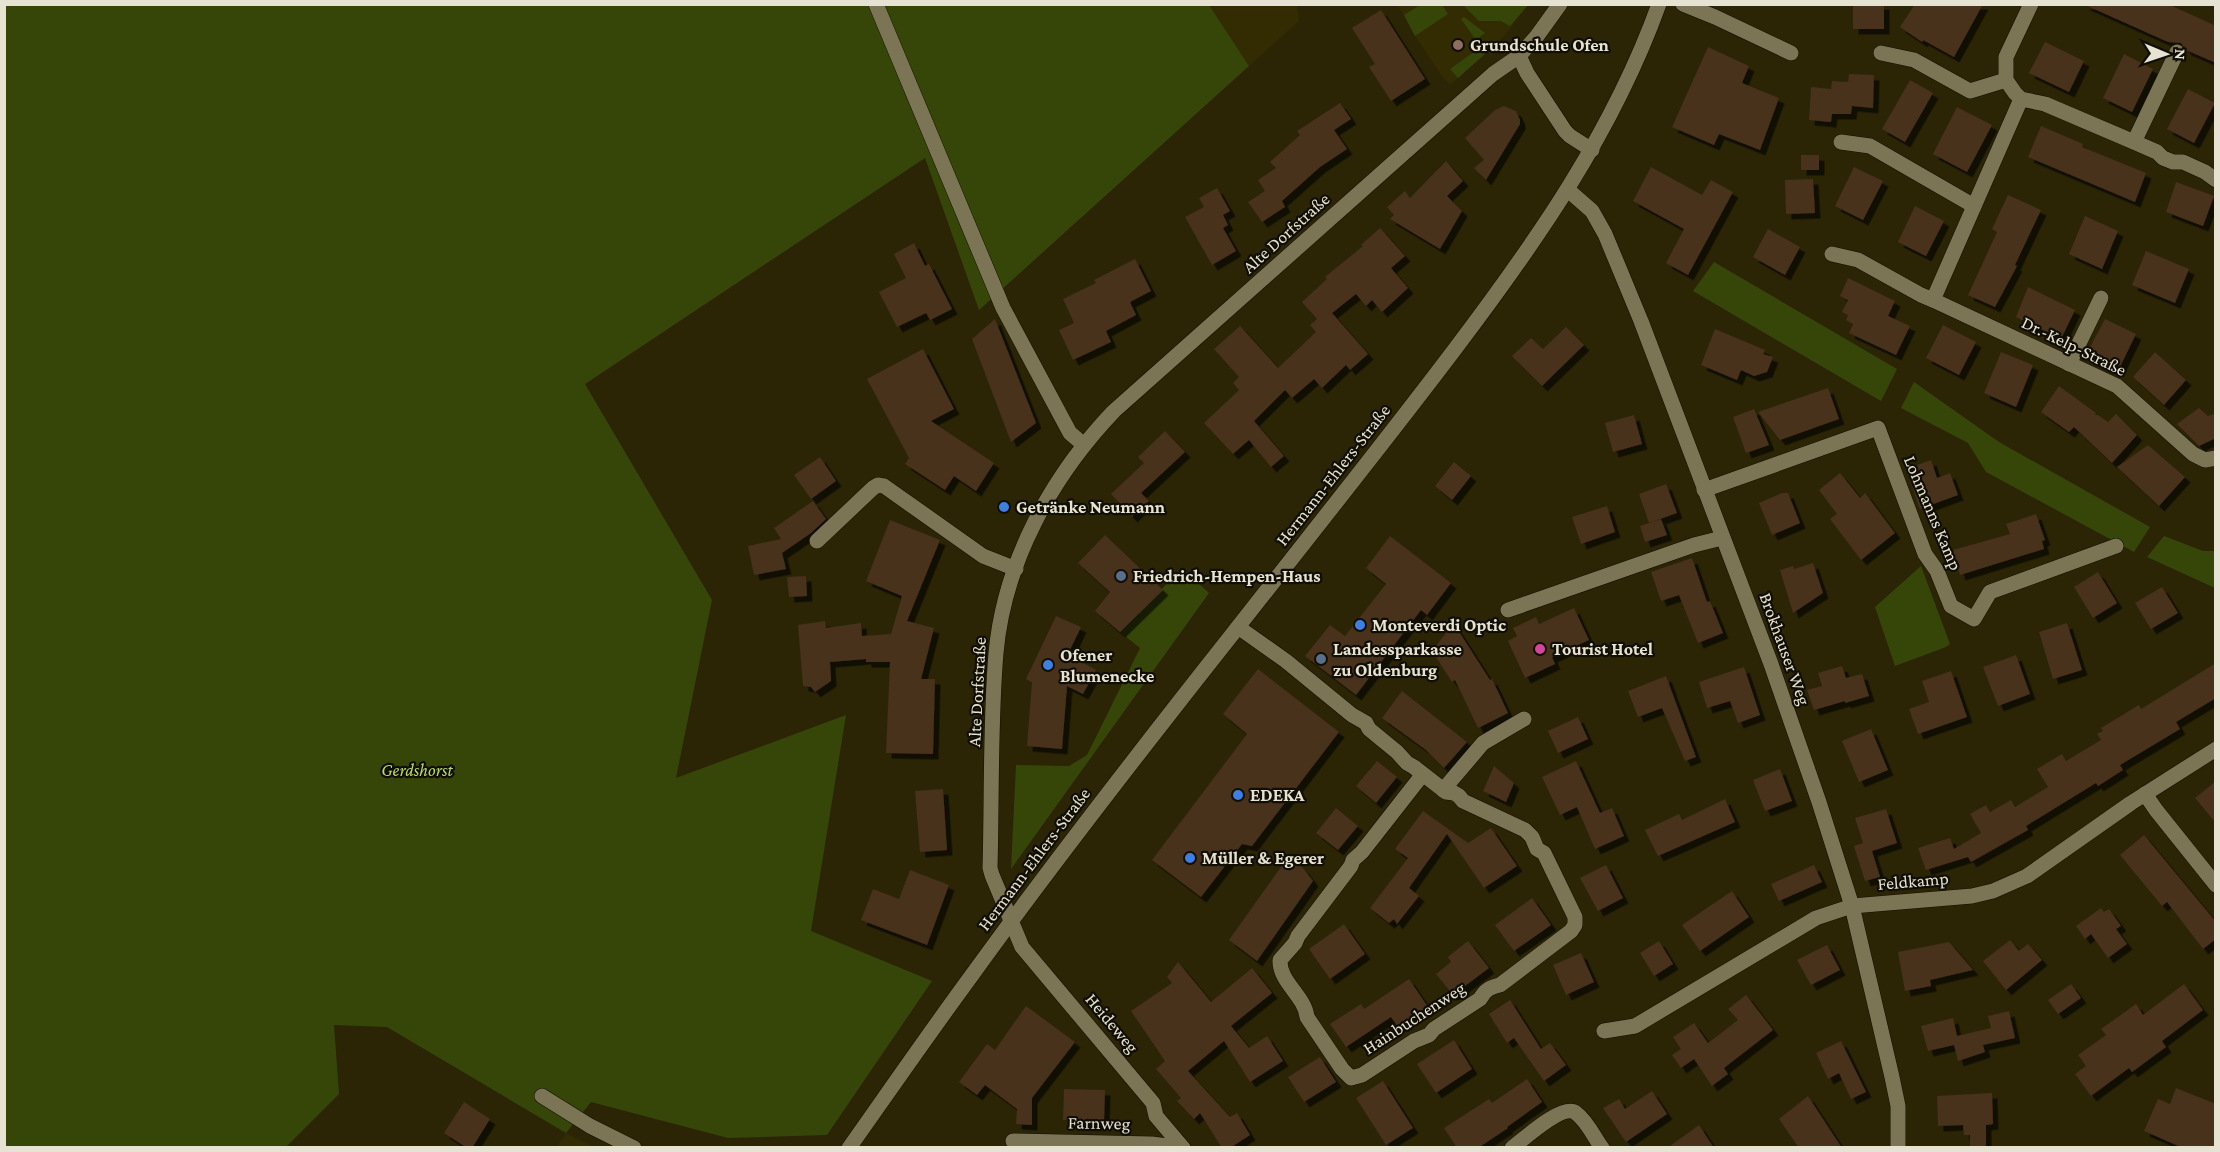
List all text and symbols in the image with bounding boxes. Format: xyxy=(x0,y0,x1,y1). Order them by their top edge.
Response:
north arrow xyxy=(2136,24,2196,84)
place label: Grundschule Ofen xyxy=(1470,35,1610,55)
marker: Grundschule Ofen xyxy=(1451,38,1465,52)
text: N xyxy=(2172,49,2189,60)
street label: Alte Dorfstraße xyxy=(1238,189,1334,277)
street label: Dr.-Kelp-Straße xyxy=(2018,312,2130,380)
street label: Hermann-Ehlers-Straße xyxy=(1272,400,1394,550)
street label: Lohmanns Kamp xyxy=(1900,453,1966,573)
place label: Getränke Neumann xyxy=(1016,497,1166,517)
marker: Getränke Neumann xyxy=(997,500,1011,514)
place label: Friedrich-Hempen-Haus xyxy=(1133,566,1321,586)
marker: Friedrich-Hempen-Haus xyxy=(1114,569,1128,583)
street label: Brokhauser Weg xyxy=(1755,590,1815,708)
place label: Monteverdi Optic xyxy=(1372,615,1506,635)
marker: Monteverdi Optic xyxy=(1353,618,1367,632)
street label: Alte Dorfstraße xyxy=(964,636,990,747)
place label: Landessparkasse zu Oldenburg xyxy=(1333,639,1462,680)
place label: Tourist Hotel xyxy=(1552,639,1653,659)
marker: Tourist Hotel xyxy=(1533,642,1547,656)
place label: Ofener Blumenecke xyxy=(1060,645,1154,686)
marker: Landessparkasse zu Oldenburg xyxy=(1314,652,1328,666)
marker: Ofener Blumenecke xyxy=(1041,658,1055,672)
park label: Gerdshorst xyxy=(381,760,453,780)
street label: Hermann-Ehlers-Straße xyxy=(974,784,1094,934)
place label: EDEKA xyxy=(1250,785,1305,805)
marker: EDEKA xyxy=(1231,788,1245,802)
place label: Müller & Egerer xyxy=(1202,848,1324,868)
marker: Müller & Egerer xyxy=(1183,851,1197,865)
street label: Feldkamp xyxy=(1877,868,1949,894)
street label: Hainbuchenweg xyxy=(1359,977,1469,1058)
street label: Heideweg xyxy=(1081,989,1143,1057)
street label: Farnweg xyxy=(1068,1112,1131,1134)

